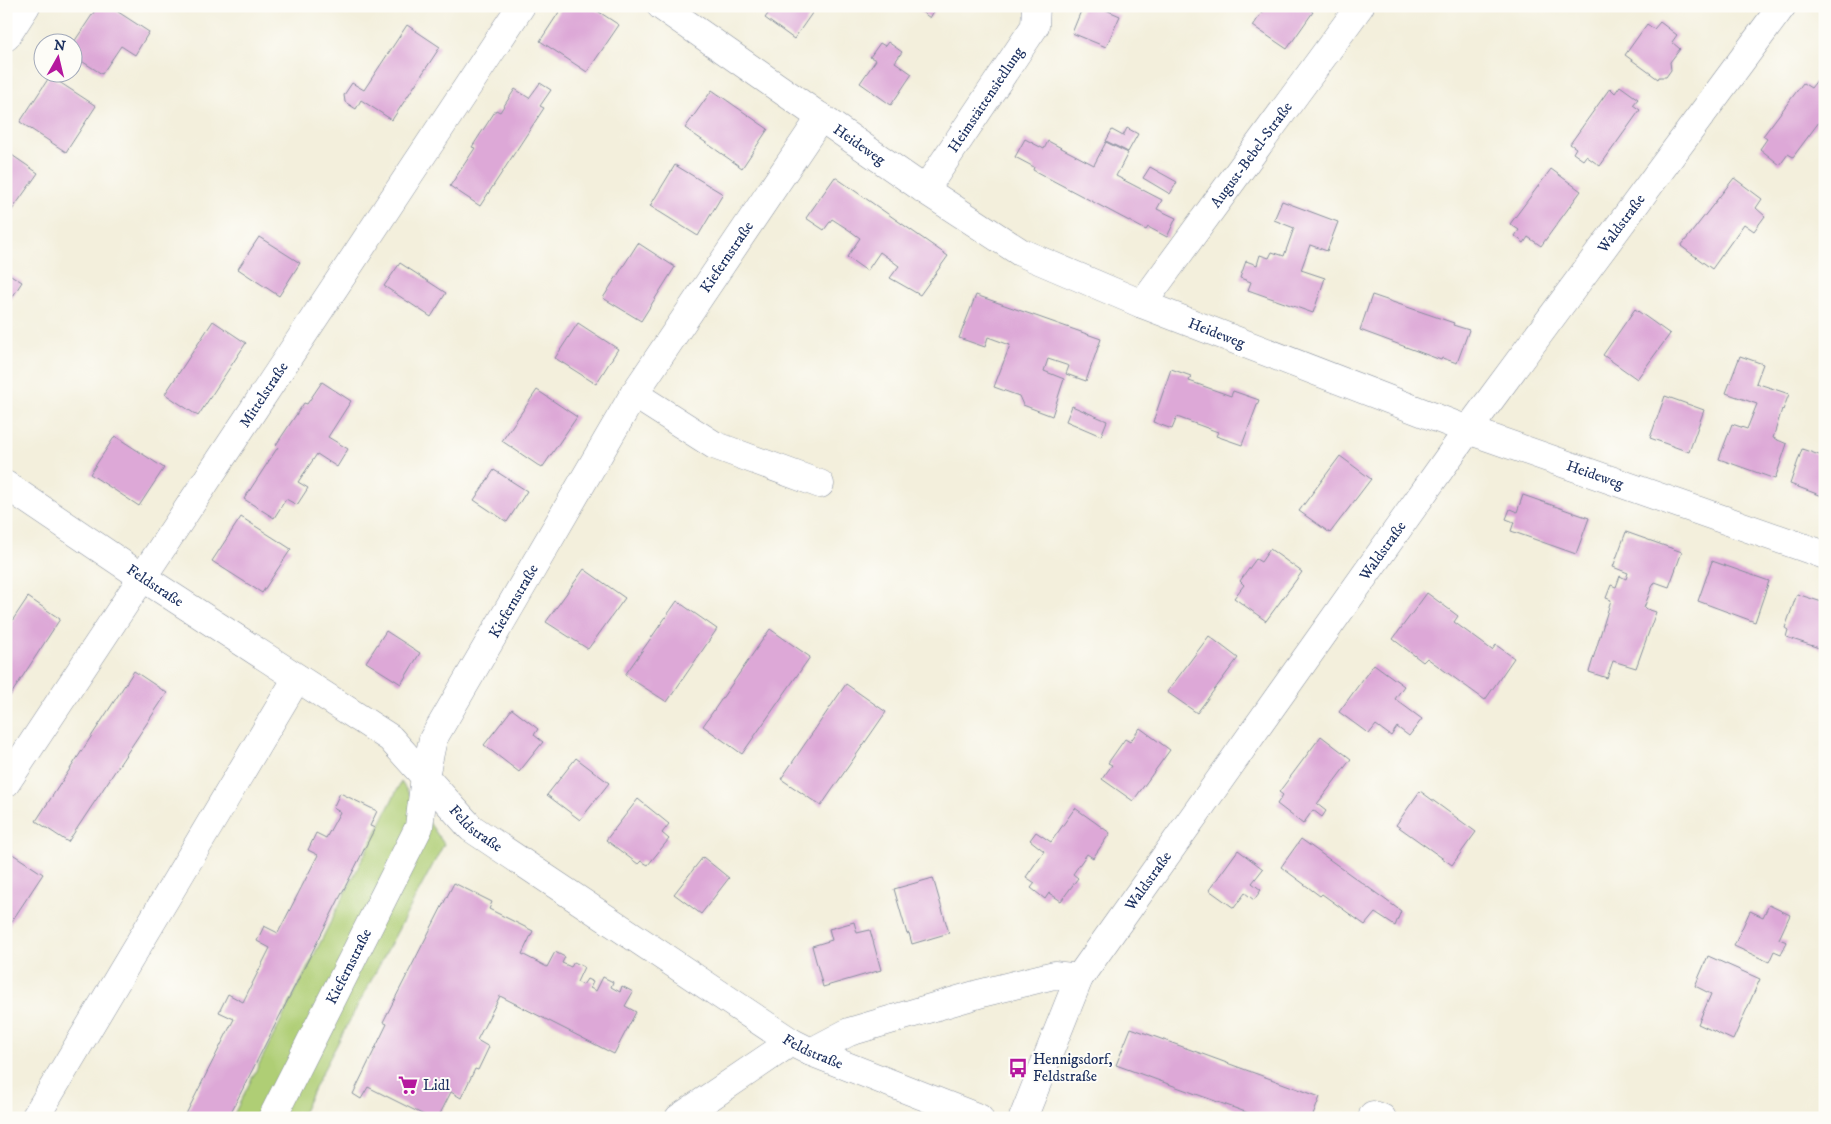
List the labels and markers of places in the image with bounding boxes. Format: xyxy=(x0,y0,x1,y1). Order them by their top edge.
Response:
place label: Hennigsdorf, Feldstraße xyxy=(1033,1050,1113,1086)
bus stop icon: Hennigsdorf, Feldstraße xyxy=(1007,1057,1029,1079)
supermarket icon: Lidl xyxy=(397,1074,419,1096)
place label: Lidl xyxy=(423,1076,450,1095)

